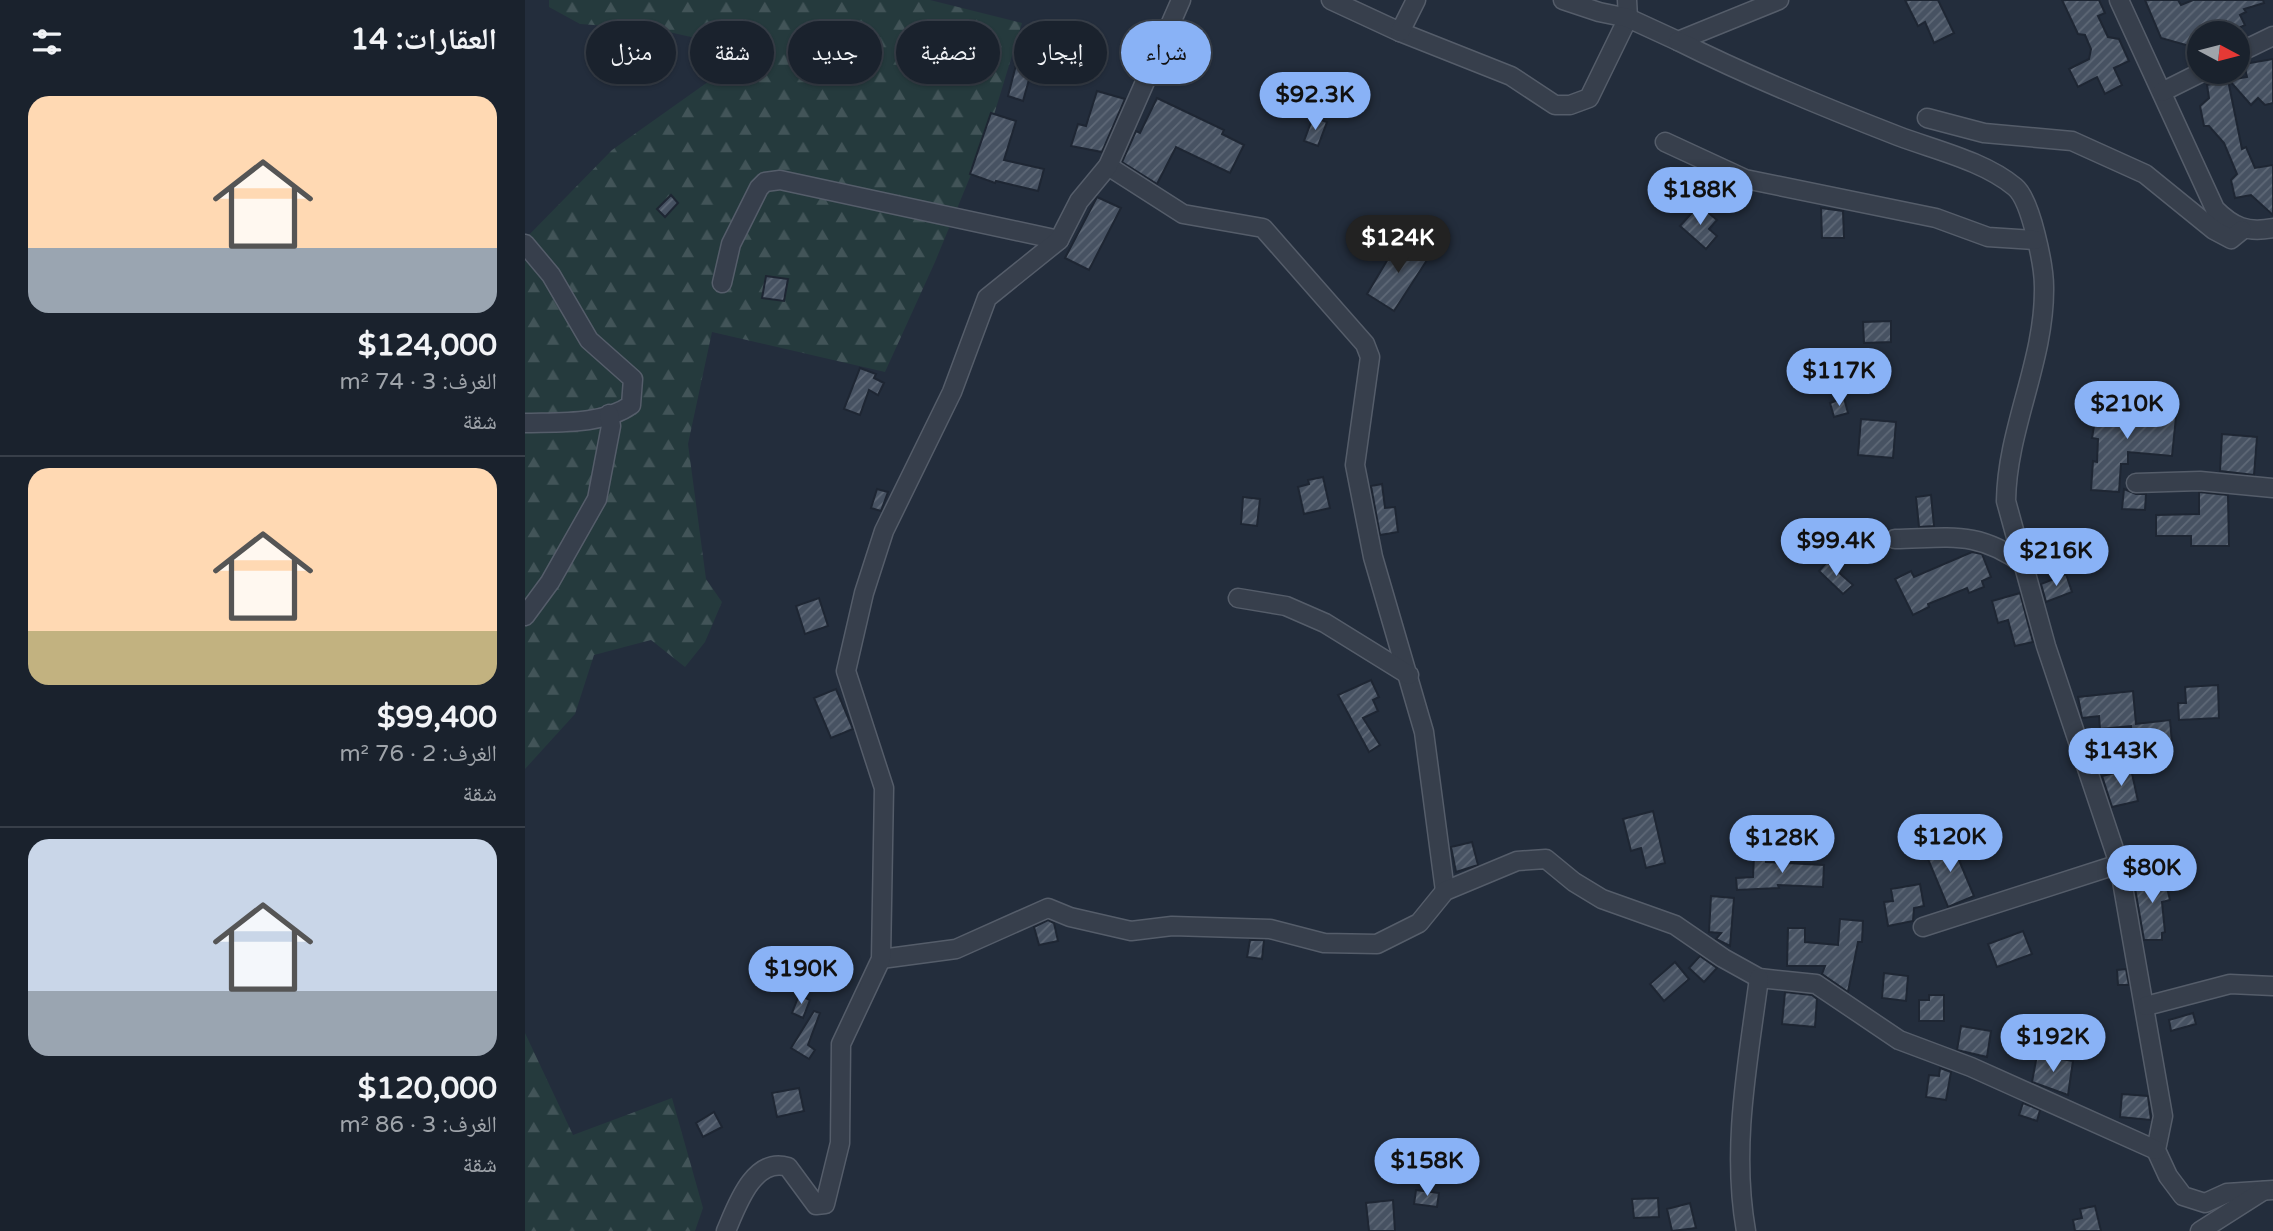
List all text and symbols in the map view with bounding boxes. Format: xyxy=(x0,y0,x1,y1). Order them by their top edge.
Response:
text: العقارات: 14 xyxy=(350,21,497,58)
chip: منزل xyxy=(586,21,676,84)
chip: شقة xyxy=(690,21,774,84)
chip: جديد xyxy=(788,21,882,84)
chip: تصفية xyxy=(896,21,1000,84)
chip: إيجار xyxy=(1014,21,1107,84)
chip: شراء xyxy=(1121,21,1211,84)
north arrow xyxy=(2187,21,2251,84)
map controls xyxy=(2187,21,2250,84)
icon: filters xyxy=(28,23,66,61)
pin: $92.3K xyxy=(1258,72,1372,132)
text: $92.3K xyxy=(1276,81,1354,109)
icon: home xyxy=(200,141,326,267)
pin: $188K xyxy=(1651,168,1749,227)
text: $188K xyxy=(1664,176,1736,204)
pin: $124K xyxy=(1349,216,1447,275)
text: $124K xyxy=(1362,224,1434,252)
text: $124,000 xyxy=(358,327,497,364)
pin: $117K xyxy=(1790,348,1888,408)
text: $117K xyxy=(1803,357,1875,385)
text: الغرف: 3 · 74 m² xyxy=(339,368,497,396)
pin: $210K xyxy=(2078,382,2176,441)
text: $210K xyxy=(2091,390,2163,418)
text: شقة xyxy=(463,408,497,436)
icon: home xyxy=(200,513,326,639)
pin: $99.4K xyxy=(1779,518,1893,578)
text: $99.4K xyxy=(1797,527,1875,555)
pin: $216K xyxy=(2007,528,2105,588)
text: $216K xyxy=(2020,537,2092,565)
text: $99,400 xyxy=(377,699,497,736)
pin: $143K xyxy=(2072,728,2170,788)
text: $143K xyxy=(2085,737,2157,765)
text: الغرف: 2 · 76 m² xyxy=(339,740,497,768)
text: شقة xyxy=(463,780,497,808)
pin: $120K xyxy=(1901,814,1999,874)
pin: $128K xyxy=(1733,816,1831,875)
text: $120K xyxy=(1914,823,1986,851)
text: $128K xyxy=(1746,824,1818,852)
pin: $80K xyxy=(2111,846,2193,905)
text: $80K xyxy=(2123,854,2181,882)
icon: home xyxy=(200,884,326,1010)
pin: $190K xyxy=(752,946,850,1006)
text: $190K xyxy=(765,955,837,983)
pin: $192K xyxy=(2004,1014,2102,1074)
text: $192K xyxy=(2017,1023,2089,1051)
text: $120,000 xyxy=(358,1070,497,1107)
text: الغرف: 3 · 86 m² xyxy=(339,1111,497,1139)
pin: $158K xyxy=(1378,1138,1476,1198)
text: $158K xyxy=(1391,1147,1463,1175)
text: شقة xyxy=(463,1151,497,1179)

